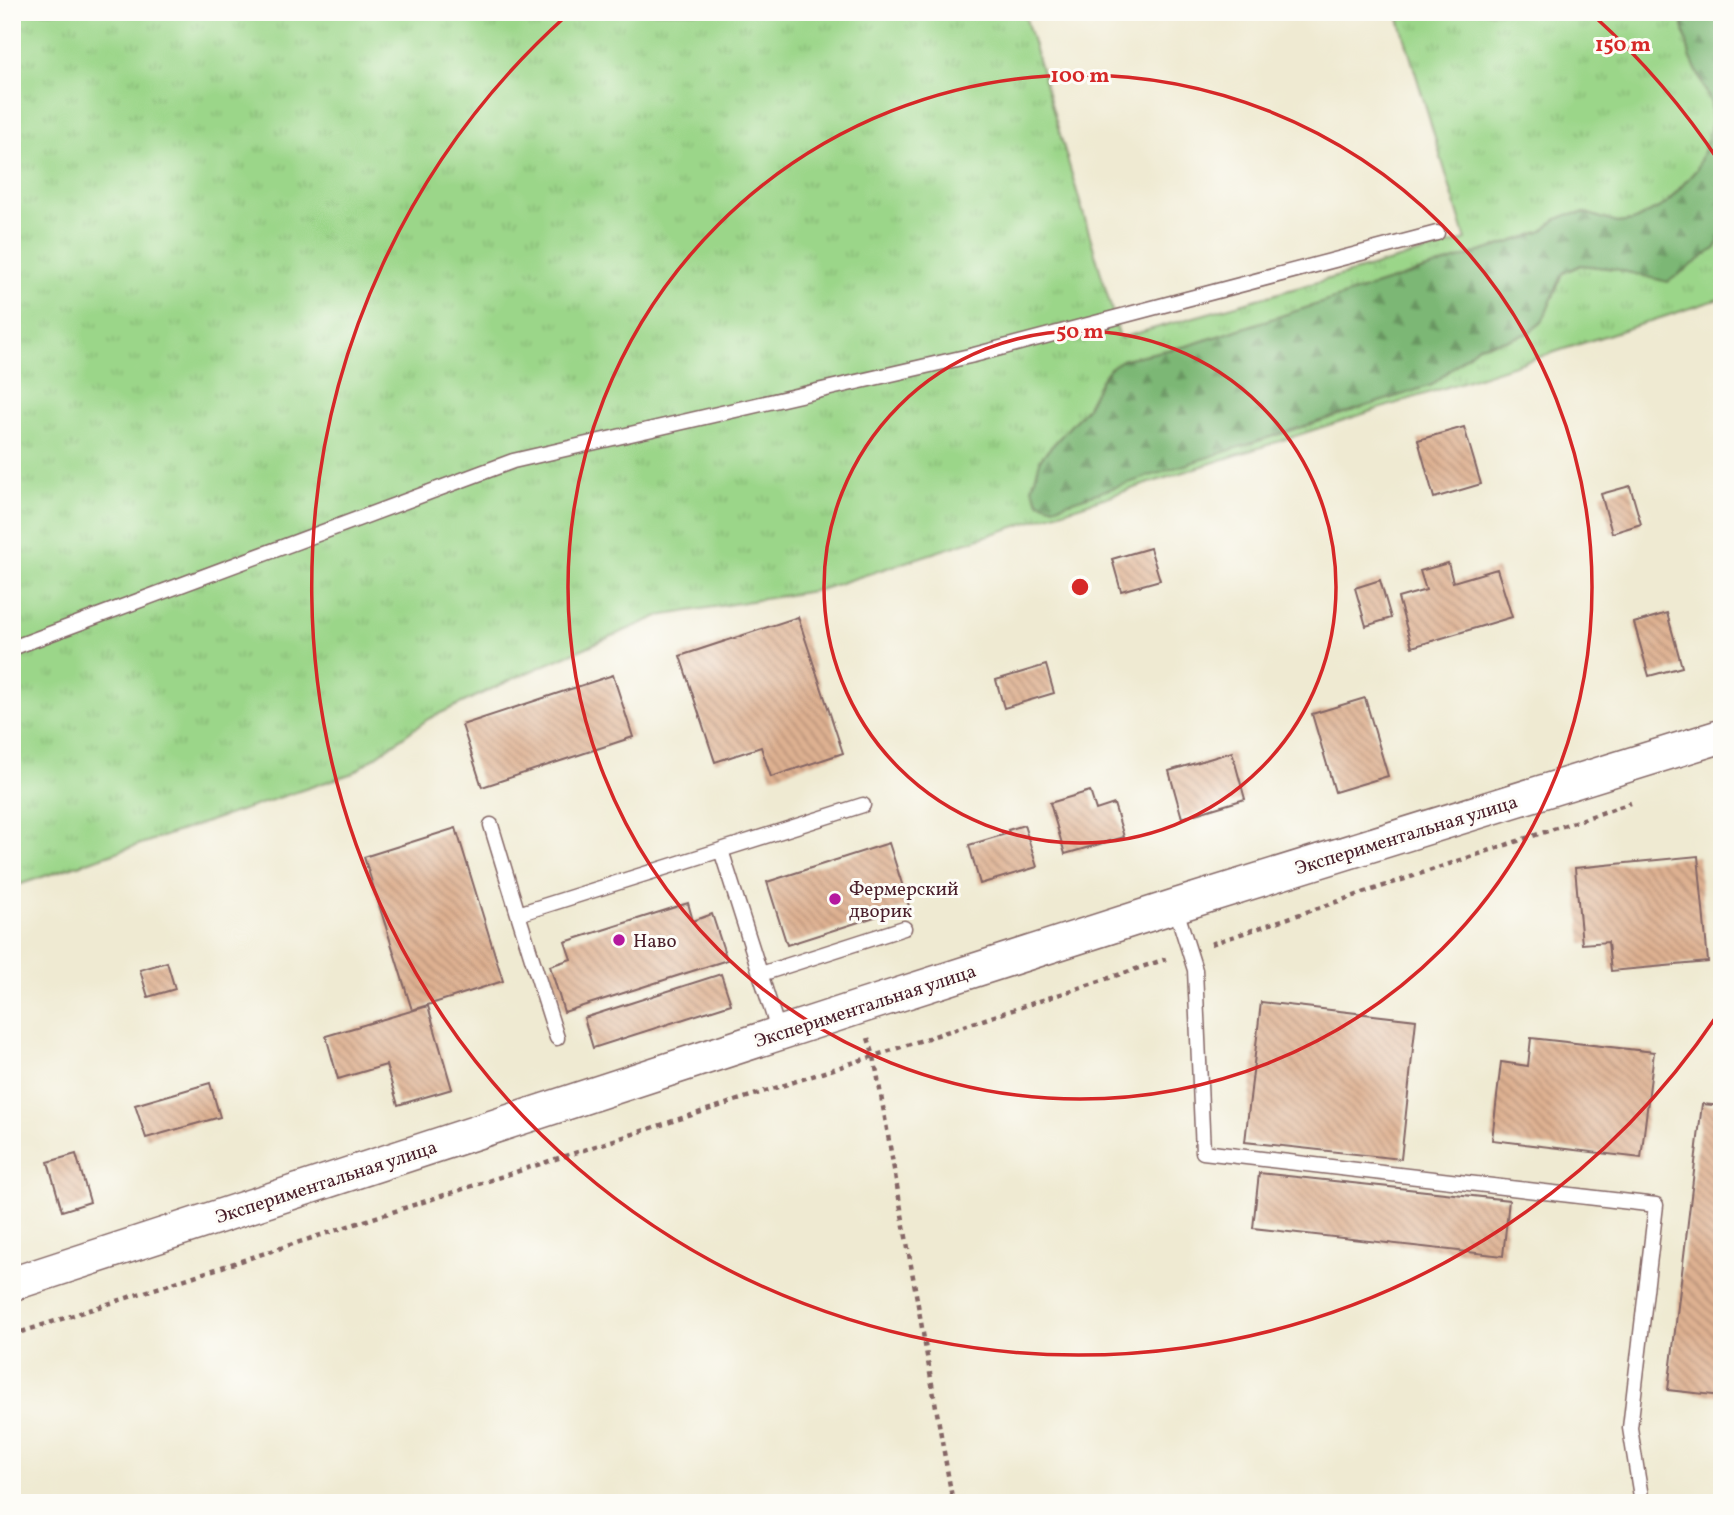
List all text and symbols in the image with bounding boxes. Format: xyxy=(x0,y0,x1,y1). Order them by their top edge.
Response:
text: 150 m xyxy=(1595,31,1651,60)
text: 100 m xyxy=(1050,62,1110,91)
text: 50 m xyxy=(1056,318,1104,347)
centre of rings xyxy=(1068,575,1092,599)
street label: Экспериментальная улица xyxy=(1292,790,1521,882)
place label: Фермерский дворик xyxy=(849,877,959,925)
marker: Фермерский дворик xyxy=(827,891,843,907)
place label: Наво xyxy=(633,929,677,955)
marker: Наво xyxy=(611,932,627,948)
street label: Экспериментальная улица xyxy=(751,959,980,1055)
street label: Экспериментальная улица xyxy=(212,1135,441,1231)

